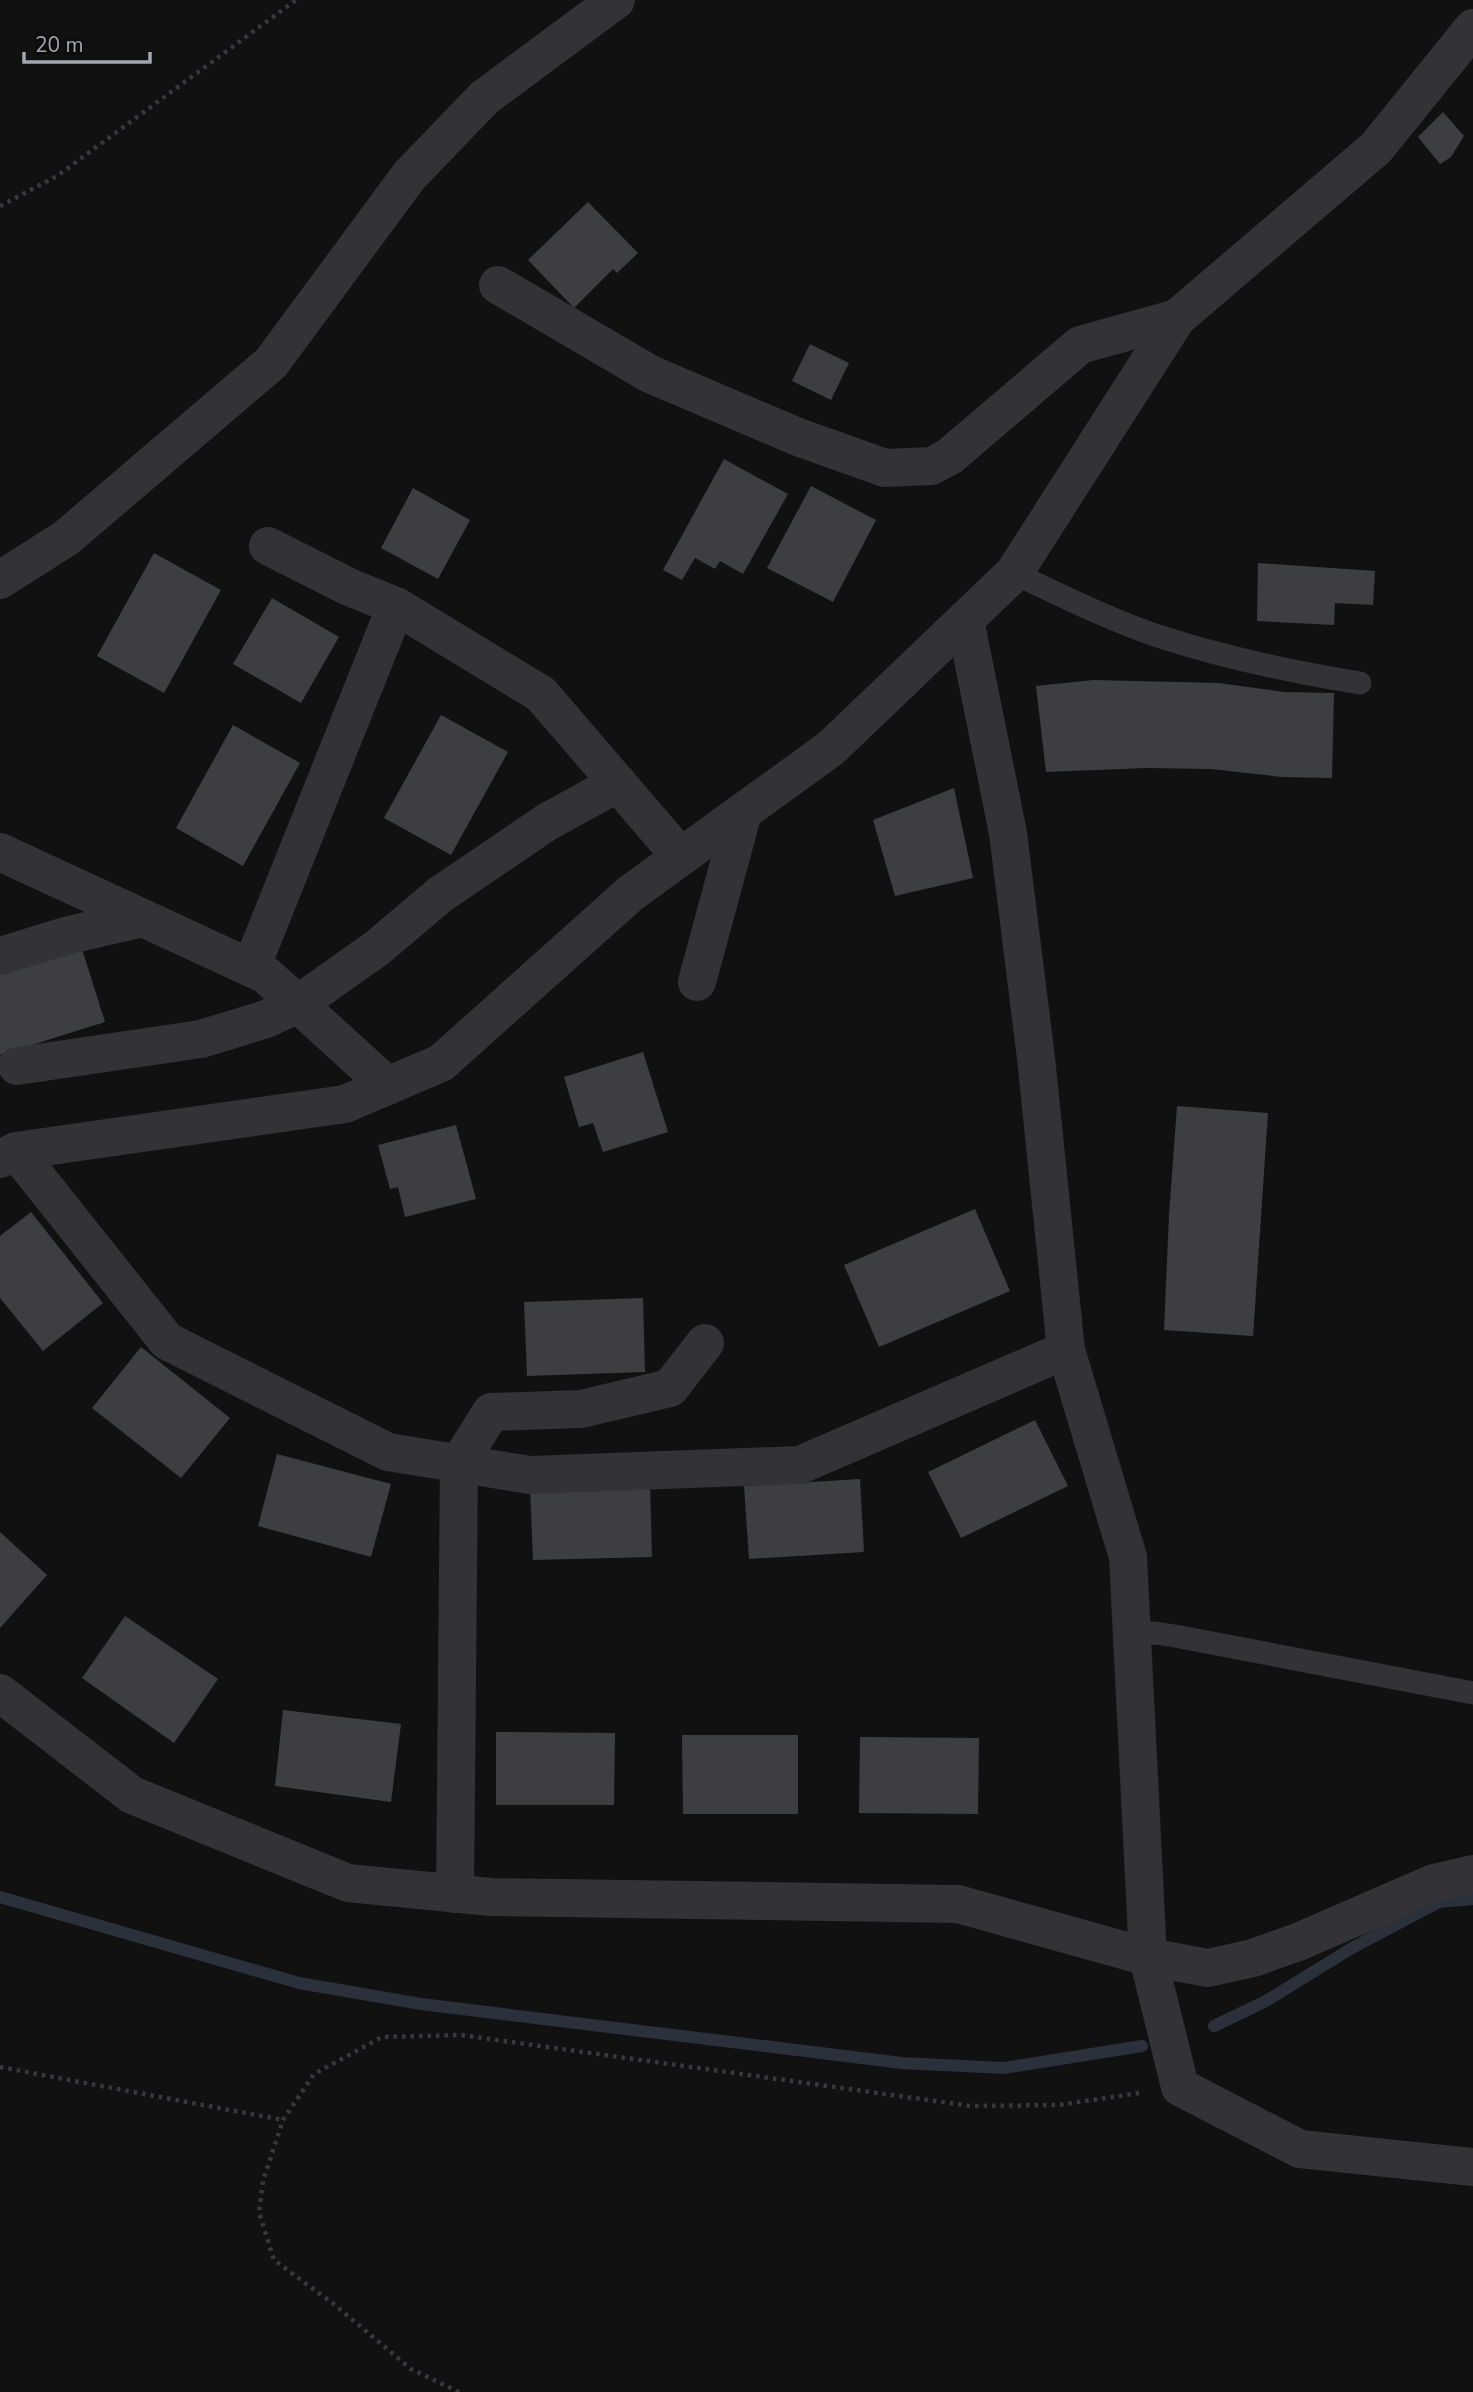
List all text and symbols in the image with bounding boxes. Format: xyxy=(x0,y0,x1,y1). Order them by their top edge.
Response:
scale bar xyxy=(24,21,150,65)
text: 20 m xyxy=(35,31,84,59)

